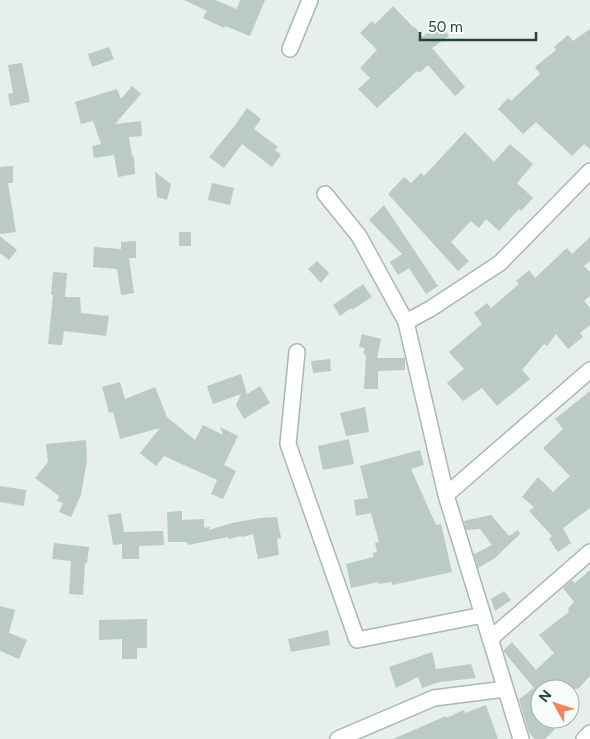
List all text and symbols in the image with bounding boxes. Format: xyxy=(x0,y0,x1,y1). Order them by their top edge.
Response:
scale bar xyxy=(420,10,536,42)
text: 50 m xyxy=(428,18,463,36)
north arrow xyxy=(530,679,580,729)
text: N xyxy=(535,687,555,706)

